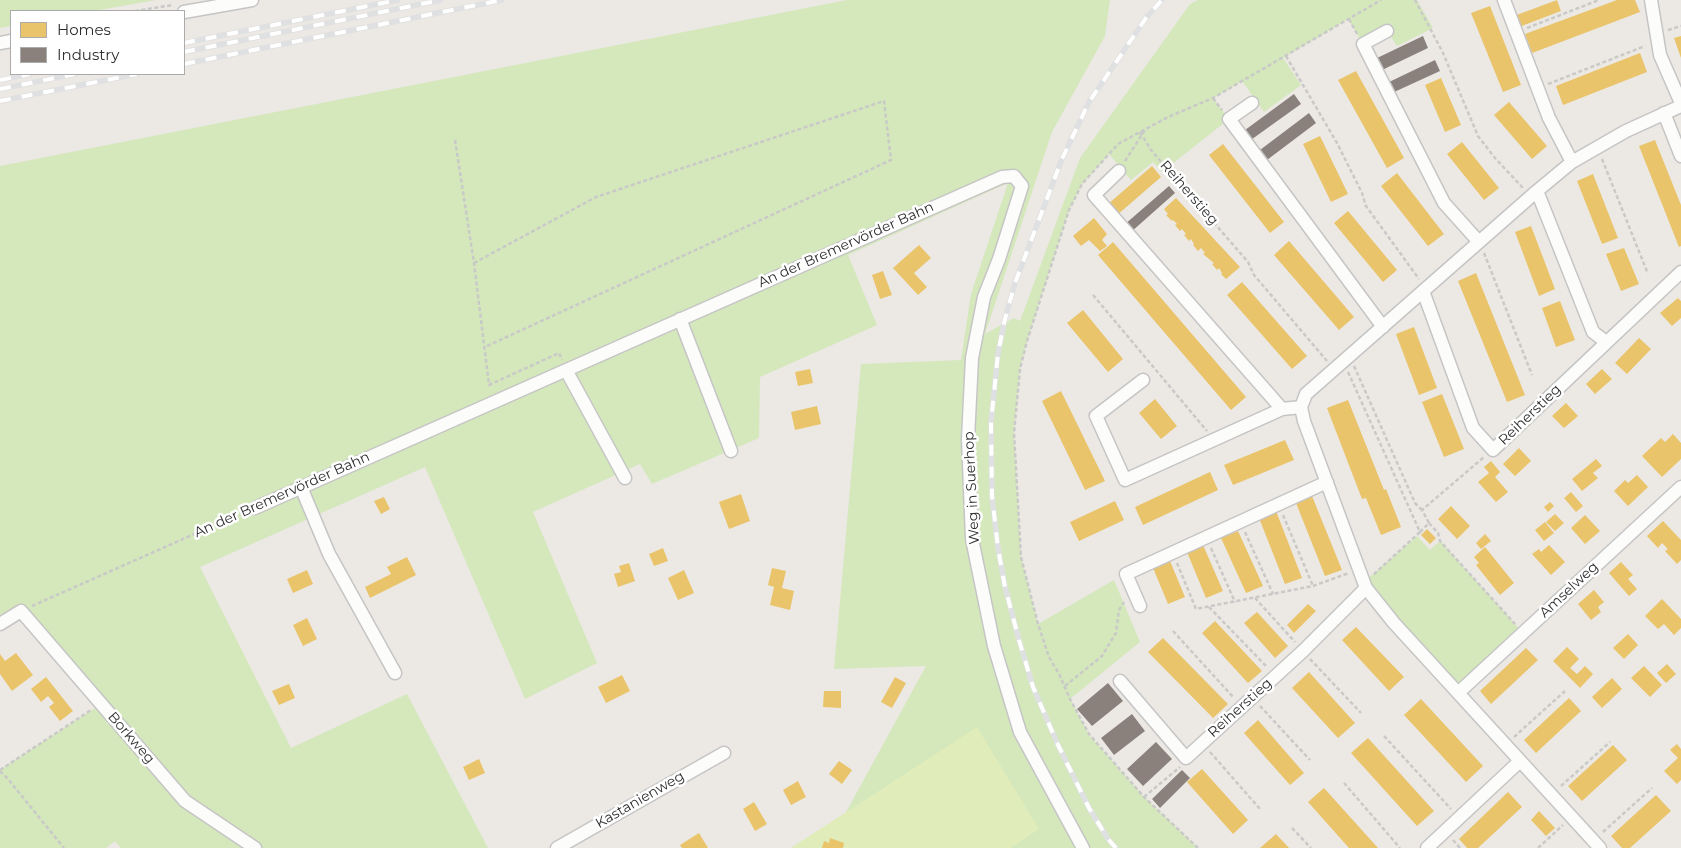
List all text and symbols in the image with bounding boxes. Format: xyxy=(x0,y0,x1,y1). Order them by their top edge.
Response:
legend xyxy=(10,10,185,75)
text: Homes xyxy=(57,20,111,39)
text: Industry xyxy=(57,45,119,64)
street label: Reiherstieg xyxy=(1156,157,1222,229)
street label: An der Bremervörder Bahn xyxy=(756,199,936,291)
street label: Reiherstieg xyxy=(1495,381,1565,449)
street label: Weg in Suerhop xyxy=(961,431,983,545)
street label: An der Bremervörder Bahn xyxy=(192,449,372,541)
street label: Amselweg xyxy=(1536,559,1602,621)
street label: Reiherstieg xyxy=(1205,675,1275,741)
street label: Borkweg xyxy=(104,709,158,767)
street label: Kastanienweg xyxy=(593,768,687,832)

